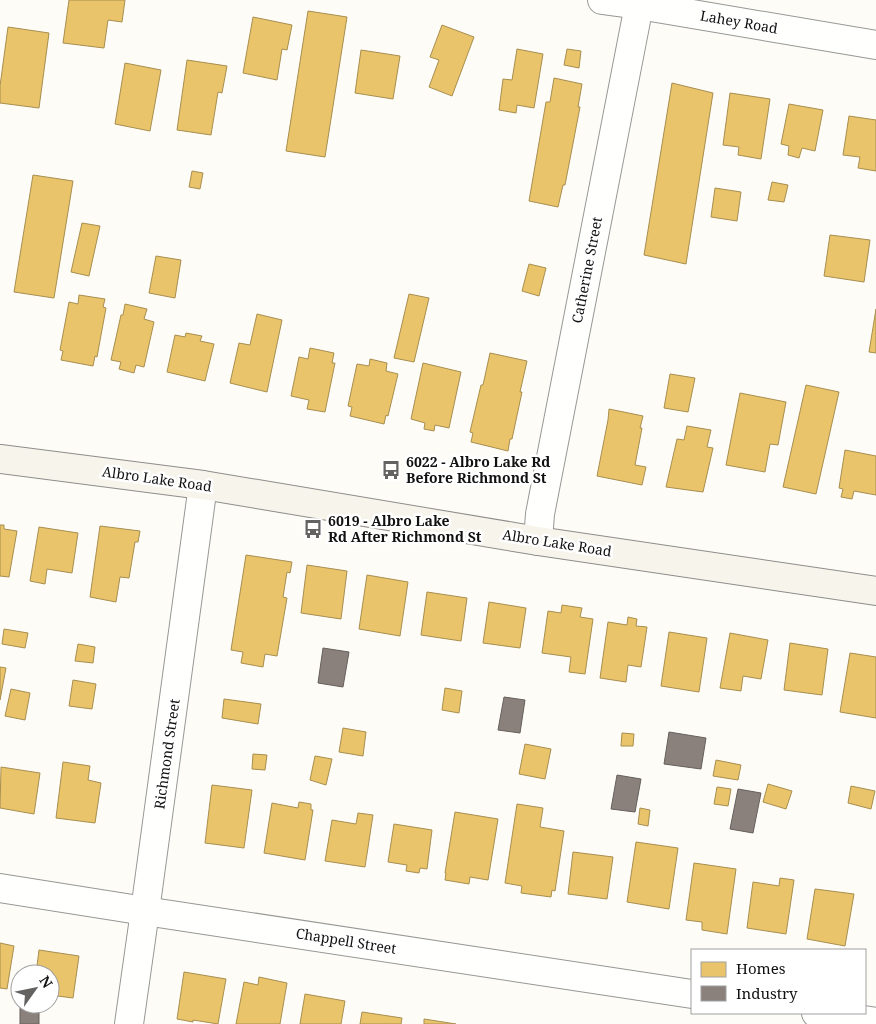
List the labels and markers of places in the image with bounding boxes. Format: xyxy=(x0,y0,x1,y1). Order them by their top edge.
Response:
place label: 6022 - Albro Lake Rd Before Richmond St xyxy=(406,452,550,487)
bus stop icon: 6022 - Albro Lake Rd Before Richmond St xyxy=(380,459,402,481)
place label: 6019 - Albro Lake Rd After Richmond St xyxy=(328,511,482,546)
bus stop icon: 6019 - Albro Lake Rd After Richmond St xyxy=(302,518,324,540)

